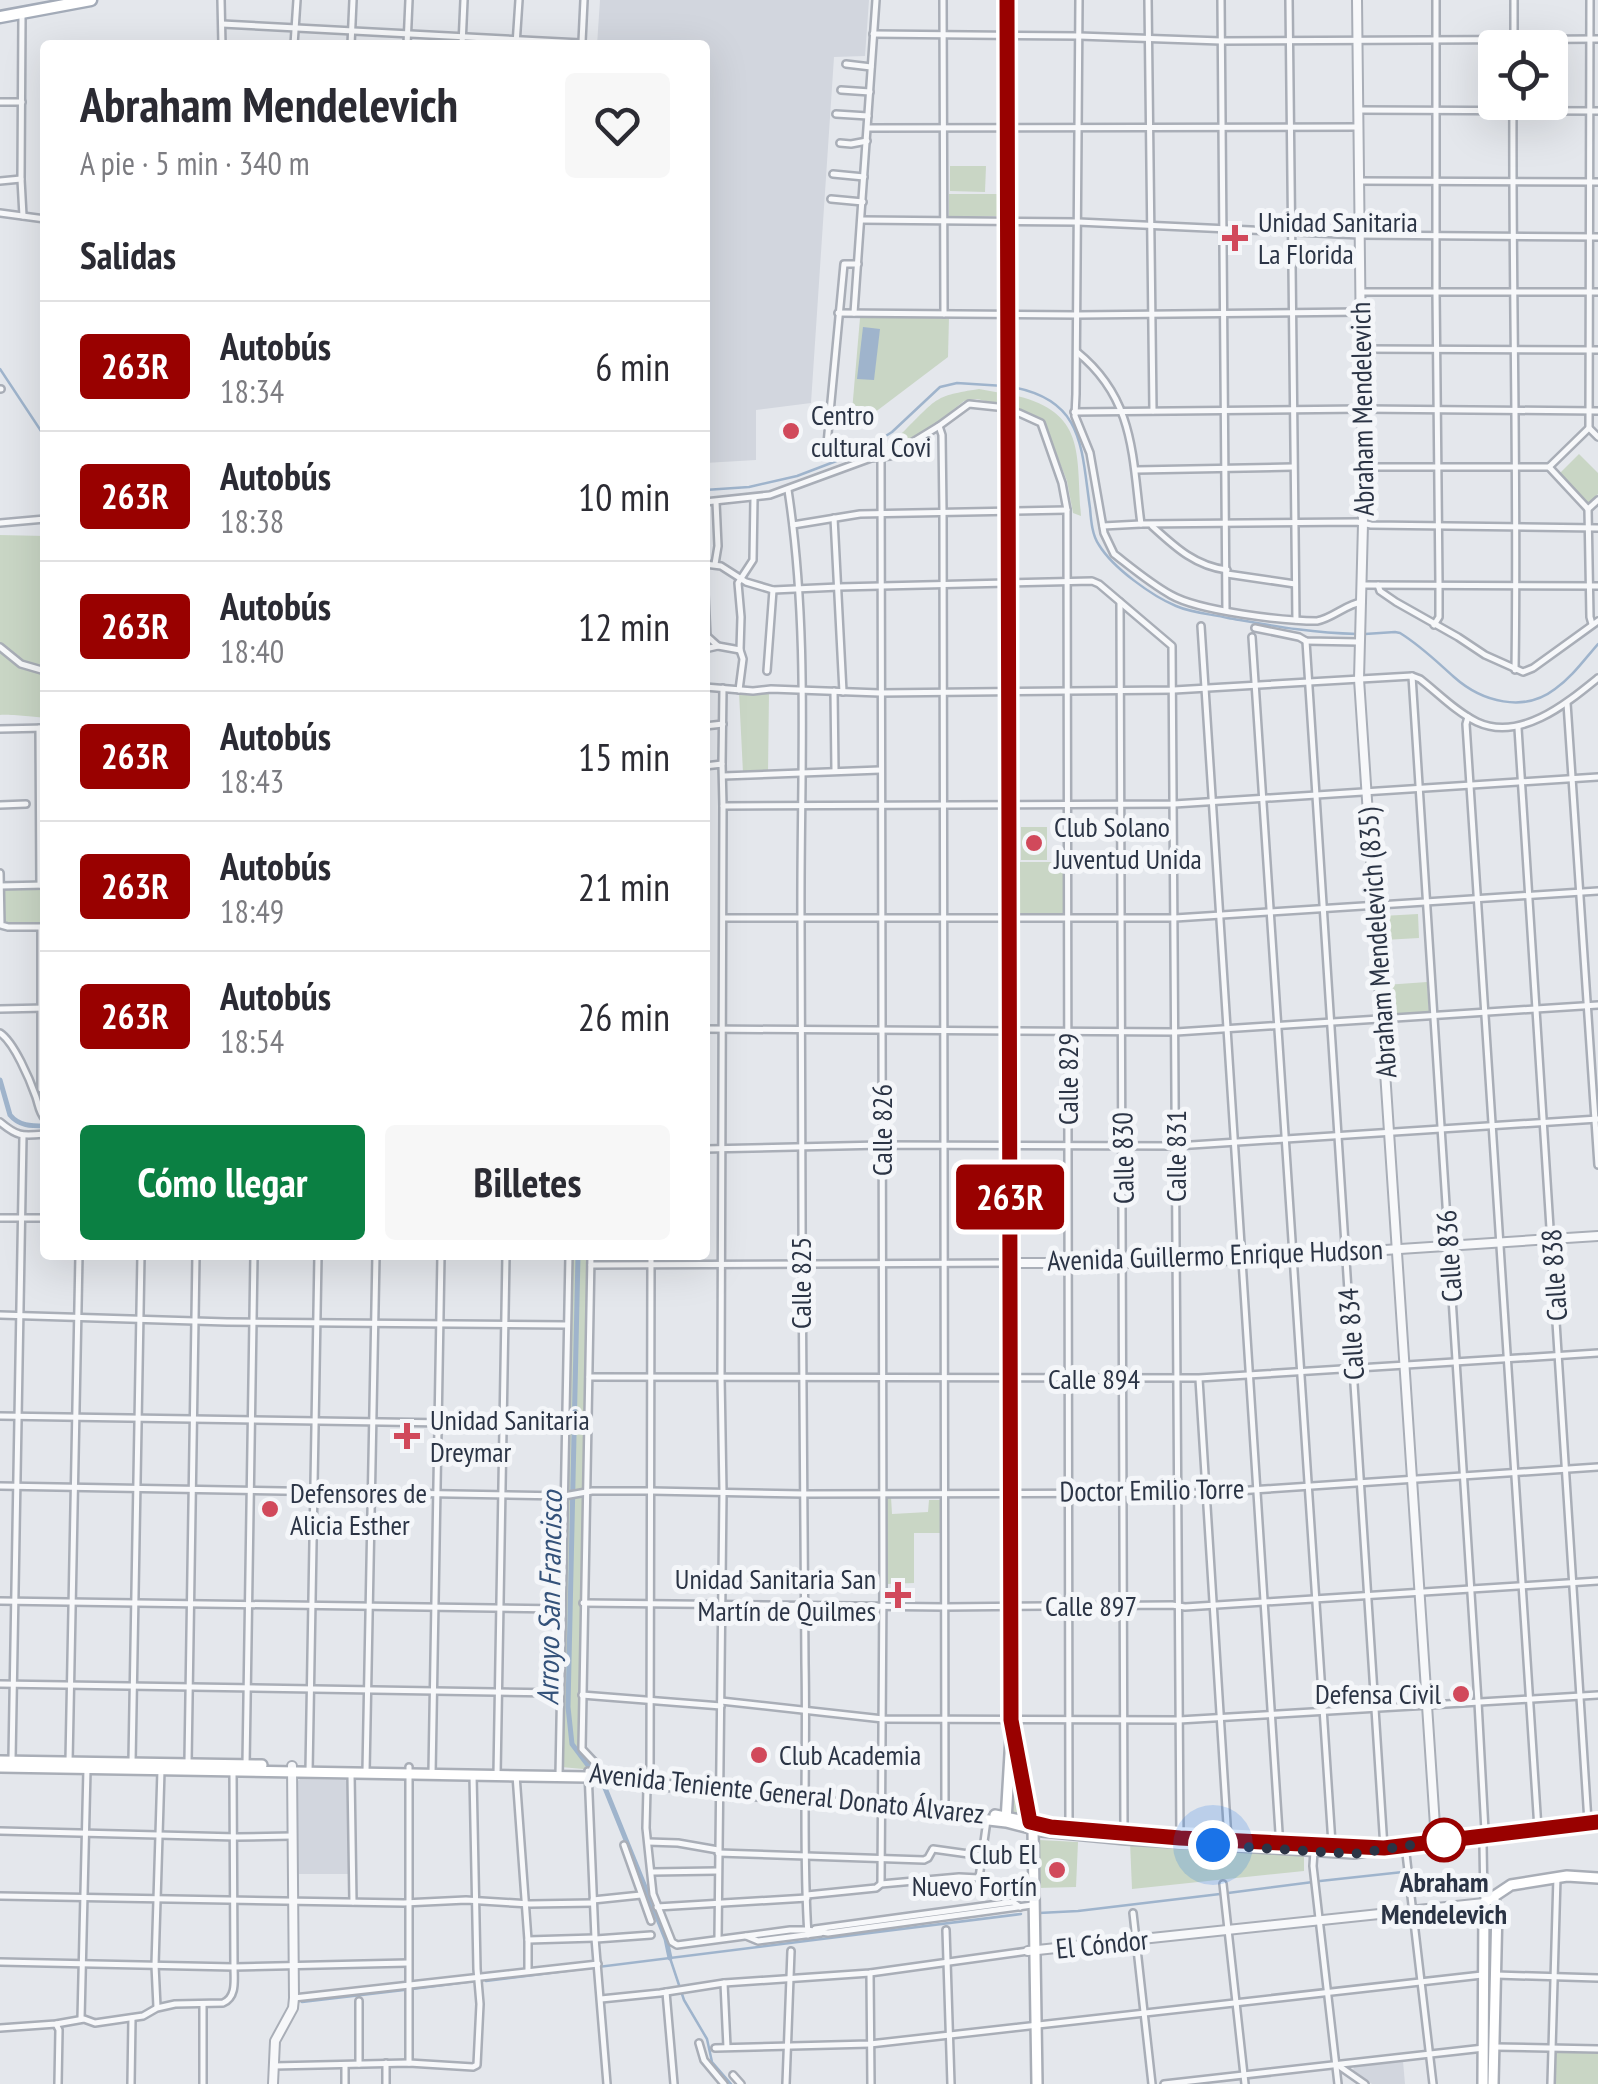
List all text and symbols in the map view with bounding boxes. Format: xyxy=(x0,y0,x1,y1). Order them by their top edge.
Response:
map controls xyxy=(1478,30,1568,120)
button: locate xyxy=(1478,30,1568,120)
text: Abraham Mendelevich xyxy=(80,73,458,135)
button: heart xyxy=(565,73,670,178)
text: A pie · 5 min · 340 m xyxy=(80,142,310,184)
place label: Unidad Sanitaria La Florida xyxy=(1258,203,1418,272)
marker: Unidad Sanitaria La Florida xyxy=(1222,225,1248,251)
text: Salidas xyxy=(80,230,176,279)
street label: Abraham Mendelevich xyxy=(1341,302,1382,516)
text: Autobús xyxy=(220,321,331,370)
text: 6 min xyxy=(595,342,670,391)
text: 263R xyxy=(101,343,169,389)
text: 18:34 xyxy=(220,370,284,412)
place label: Centro cultural Covi xyxy=(811,396,932,465)
marker: Centro cultural Covi xyxy=(780,420,802,442)
text: Autobús xyxy=(220,451,331,500)
text: 10 min xyxy=(578,472,670,521)
text: 263R xyxy=(101,473,169,519)
text: 18:38 xyxy=(220,500,284,542)
text: Autobús xyxy=(220,581,331,630)
text: 12 min xyxy=(578,602,670,651)
text: 263R xyxy=(101,603,169,649)
text: 18:40 xyxy=(220,630,284,672)
text: Autobús xyxy=(220,711,331,760)
text: 15 min xyxy=(578,732,670,781)
text: 263R xyxy=(101,733,169,779)
text: 18:43 xyxy=(220,760,284,802)
street label: Abraham Mendelevich (835) xyxy=(1349,806,1404,1079)
place label: Club Solano Juventud Unida xyxy=(1053,808,1202,877)
marker: Club Solano Juventud Unida xyxy=(1023,832,1045,854)
text: Autobús xyxy=(220,841,331,890)
text: 21 min xyxy=(578,862,670,911)
text: 263R xyxy=(101,863,169,909)
text: 18:49 xyxy=(220,890,284,932)
text: Autobús xyxy=(220,971,331,1020)
text: 26 min xyxy=(578,992,670,1041)
text: 263R xyxy=(101,993,169,1039)
text: 18:54 xyxy=(220,1020,284,1062)
street label: Calle 829 xyxy=(1049,1033,1086,1125)
street label: Calle 826 xyxy=(863,1084,900,1176)
street label: Calle 831 xyxy=(1157,1110,1194,1202)
street label: Calle 830 xyxy=(1103,1112,1142,1204)
button: Cómo llegar xyxy=(80,1125,365,1240)
button: Billetes xyxy=(385,1125,670,1240)
line badge: 263R xyxy=(940,1164,1080,1230)
text: 263R xyxy=(976,1174,1044,1220)
street label: Calle 836 xyxy=(1427,1209,1470,1303)
street label: Calle 838 xyxy=(1532,1228,1575,1322)
street label: Avenida Guillermo Enrique Hudson xyxy=(1046,1230,1383,1279)
street label: Calle 825 xyxy=(782,1237,819,1329)
street label: Calle 834 xyxy=(1329,1286,1372,1381)
street label: Calle 894 xyxy=(1048,1360,1140,1397)
place label: Unidad Sanitaria Dreymar xyxy=(430,1401,590,1470)
marker: Unidad Sanitaria Dreymar xyxy=(394,1423,420,1449)
street label: Doctor Emilio Torre xyxy=(1059,1469,1245,1510)
place label: Defensores de Alicia Esther xyxy=(290,1474,427,1543)
water label: Arroyo San Francisco xyxy=(527,1488,570,1706)
marker: Defensores de Alicia Esther xyxy=(259,1498,281,1520)
place label: Unidad Sanitaria San Martín de Quilmes xyxy=(675,1560,876,1629)
marker: Unidad Sanitaria San Martín de Quilmes xyxy=(885,1582,911,1608)
street label: Calle 897 xyxy=(1045,1587,1137,1624)
place label: Defensa Civil xyxy=(1315,1675,1441,1712)
marker: Defensa Civil xyxy=(1450,1683,1472,1705)
place label: Club Academia xyxy=(779,1736,921,1773)
marker: Club Academia xyxy=(748,1744,770,1766)
street label: Avenida Teniente General Donato Álvarez xyxy=(588,1753,986,1832)
marker: Abraham Mendelevich xyxy=(1423,1819,1465,1861)
your location xyxy=(1188,1820,1238,1870)
place label: Club El Nuevo Fortín xyxy=(912,1835,1037,1904)
marker: Club El Nuevo Fortín xyxy=(1046,1859,1068,1881)
place label: Abraham Mendelevich xyxy=(1381,1863,1507,1932)
street label: El Cóndor xyxy=(1054,1920,1150,1967)

